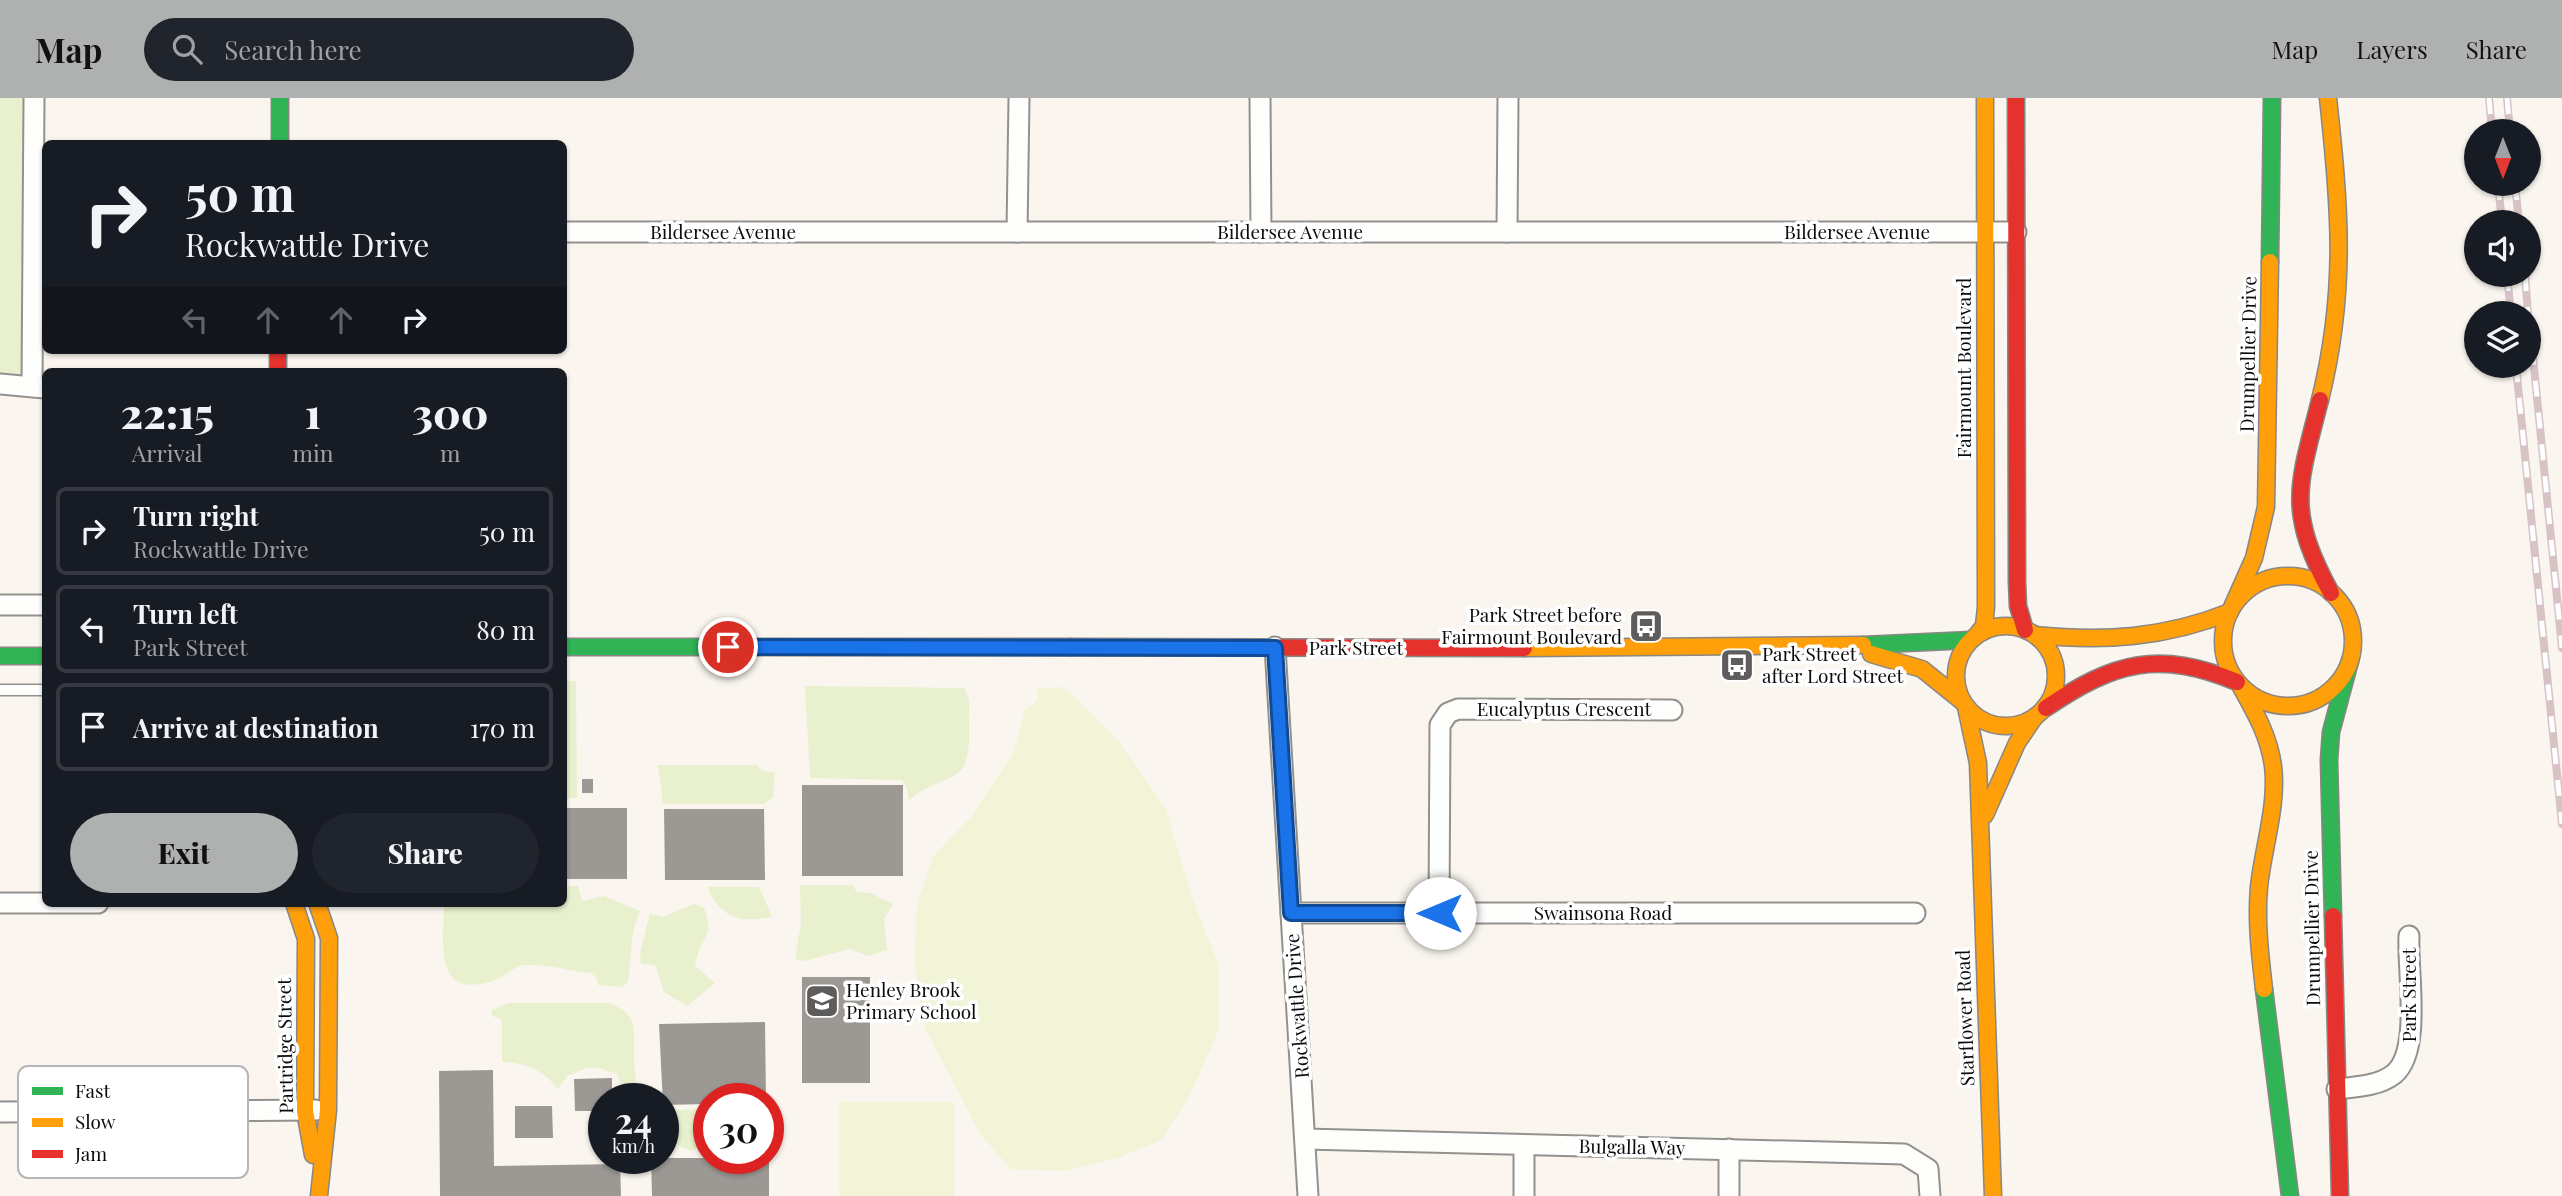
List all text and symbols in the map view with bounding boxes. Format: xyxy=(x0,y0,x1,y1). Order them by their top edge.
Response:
search box xyxy=(144,18,634,81)
text: Map xyxy=(35,27,102,71)
icon: search xyxy=(168,30,206,68)
text: Search here xyxy=(224,32,362,67)
text: Map xyxy=(2272,33,2318,65)
text: Layers xyxy=(2356,33,2428,65)
text: Share xyxy=(2466,33,2527,65)
north arrow xyxy=(2464,119,2541,196)
map controls xyxy=(2464,119,2541,378)
text: 50 m xyxy=(185,159,295,224)
icon: right xyxy=(70,168,161,259)
button: sound xyxy=(2464,210,2541,287)
street label: Bildersee Avenue xyxy=(650,218,796,244)
street label: Bildersee Avenue xyxy=(1217,218,1363,244)
street label: Bildersee Avenue xyxy=(1784,218,1930,244)
text: Rockwattle Drive xyxy=(185,222,429,265)
street label: Drumpellier Drive xyxy=(2233,276,2261,432)
street label: Fairmount Boulevard xyxy=(1950,278,1976,458)
icon: left xyxy=(176,301,214,339)
icon: ahead xyxy=(249,301,287,339)
icon: ahead xyxy=(322,301,360,339)
icon: right xyxy=(395,301,433,339)
button: layers xyxy=(2464,301,2541,378)
text: 22:15 xyxy=(121,384,214,440)
text: 1 xyxy=(305,384,321,440)
text: 300 xyxy=(412,384,488,440)
text: Arrival xyxy=(132,437,203,468)
text: min xyxy=(293,437,333,468)
text: m xyxy=(440,437,460,468)
text: Turn right xyxy=(133,498,259,533)
icon: right xyxy=(74,512,112,550)
text: 50 m xyxy=(479,514,535,549)
text: Rockwattle Drive xyxy=(133,533,309,564)
text: Turn left xyxy=(133,596,238,631)
place label: Park Street before Fairmount Boulevard xyxy=(1441,601,1622,649)
bus stop icon: Park Street before Fairmount Boulevard xyxy=(1627,607,1665,645)
icon: left xyxy=(74,610,112,648)
text: 80 m xyxy=(476,612,535,647)
pin xyxy=(698,617,758,677)
icon: arrive xyxy=(709,628,747,666)
text: Park Street xyxy=(133,631,247,662)
street label: Park Street xyxy=(1309,634,1404,660)
place label: Park Street after Lord Street xyxy=(1762,640,1904,688)
bus stop icon: Park Street after Lord Street xyxy=(1718,646,1756,684)
street label: Eucalyptus Crescent xyxy=(1477,695,1652,721)
icon: arrive xyxy=(74,708,112,746)
text: Arrive at destination xyxy=(133,710,379,745)
text: 170 m xyxy=(470,710,535,745)
button: Exit xyxy=(70,813,298,893)
button: Share xyxy=(312,813,539,893)
street label: Drumpellier Drive xyxy=(2297,850,2325,1006)
position arrow xyxy=(1403,876,1477,950)
street label: Swainsona Road xyxy=(1534,899,1672,925)
street label: Rockwattle Drive xyxy=(1278,933,1314,1079)
street label: Park Street xyxy=(2395,947,2421,1042)
street label: Starflower Road xyxy=(1949,949,1979,1087)
place label: Henley Brook Primary School xyxy=(846,976,977,1024)
street label: Partridge Street xyxy=(270,978,298,1114)
school or university icon: Henley Brook Primary School xyxy=(803,982,841,1020)
legend xyxy=(18,1066,248,1178)
text: Fast xyxy=(75,1077,111,1103)
speed limit sign: 30 xyxy=(693,1083,784,1174)
text: 24 xyxy=(615,1096,652,1143)
text: Slow xyxy=(75,1108,116,1134)
street label: Bulgalla Way xyxy=(1578,1132,1686,1160)
text: km/h xyxy=(612,1134,655,1158)
text: Jam xyxy=(74,1140,107,1166)

